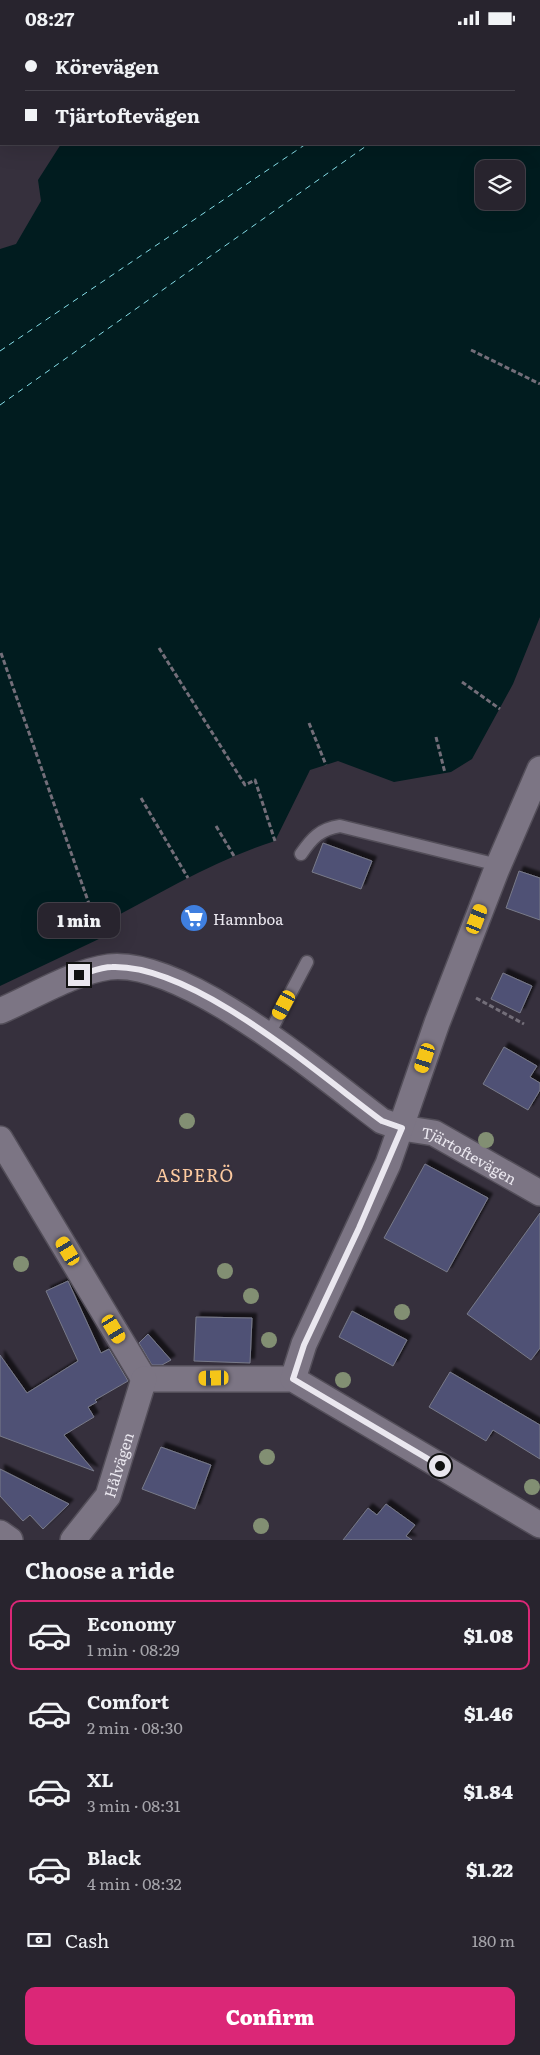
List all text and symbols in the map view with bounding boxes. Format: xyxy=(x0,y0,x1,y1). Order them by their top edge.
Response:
text: 08:27 xyxy=(25,4,74,32)
text: Körevägen xyxy=(55,52,159,80)
text: Tjärtoftevägen xyxy=(55,101,200,129)
map controls xyxy=(475,160,525,210)
button: layers xyxy=(475,160,525,210)
car xyxy=(464,902,489,936)
callout: 1 min xyxy=(38,903,120,937)
supermarket icon: Hamnboa xyxy=(179,903,209,933)
place label: Hamnboa xyxy=(213,907,284,930)
text: 1 min xyxy=(57,908,101,932)
route end xyxy=(68,964,90,986)
car xyxy=(270,988,297,1022)
car xyxy=(413,1041,436,1075)
street label: Tjärtoftevägen xyxy=(420,1120,522,1189)
district label: ASPERÖ xyxy=(156,1161,234,1188)
car xyxy=(53,1234,82,1268)
car xyxy=(99,1312,128,1346)
car xyxy=(198,1370,229,1386)
street label: Hålvägen xyxy=(97,1429,139,1500)
route start xyxy=(429,1455,451,1477)
text: Choose a ride xyxy=(25,1553,174,1586)
text: Economy xyxy=(87,1609,176,1637)
icon: car xyxy=(27,1613,72,1658)
text: $1.08 xyxy=(463,1621,513,1649)
text: 1 min · 08:29 xyxy=(87,1637,180,1661)
text: Comfort xyxy=(87,1687,169,1715)
icon: car xyxy=(27,1691,72,1736)
text: $1.46 xyxy=(464,1699,513,1727)
text: 2 min · 08:30 xyxy=(87,1715,183,1739)
text: XL xyxy=(87,1765,114,1793)
icon: car xyxy=(27,1769,72,1814)
text: $1.84 xyxy=(464,1777,513,1805)
text: 3 min · 08:31 xyxy=(87,1793,180,1817)
text: Black xyxy=(87,1843,141,1871)
icon: car xyxy=(27,1847,72,1892)
text: $1.22 xyxy=(466,1855,513,1883)
text: 4 min · 08:32 xyxy=(87,1871,182,1895)
icon: cash xyxy=(25,1926,53,1954)
text: Cash xyxy=(65,1926,109,1954)
text: 180 m xyxy=(472,1928,515,1952)
button: Confirm xyxy=(25,1987,515,2045)

